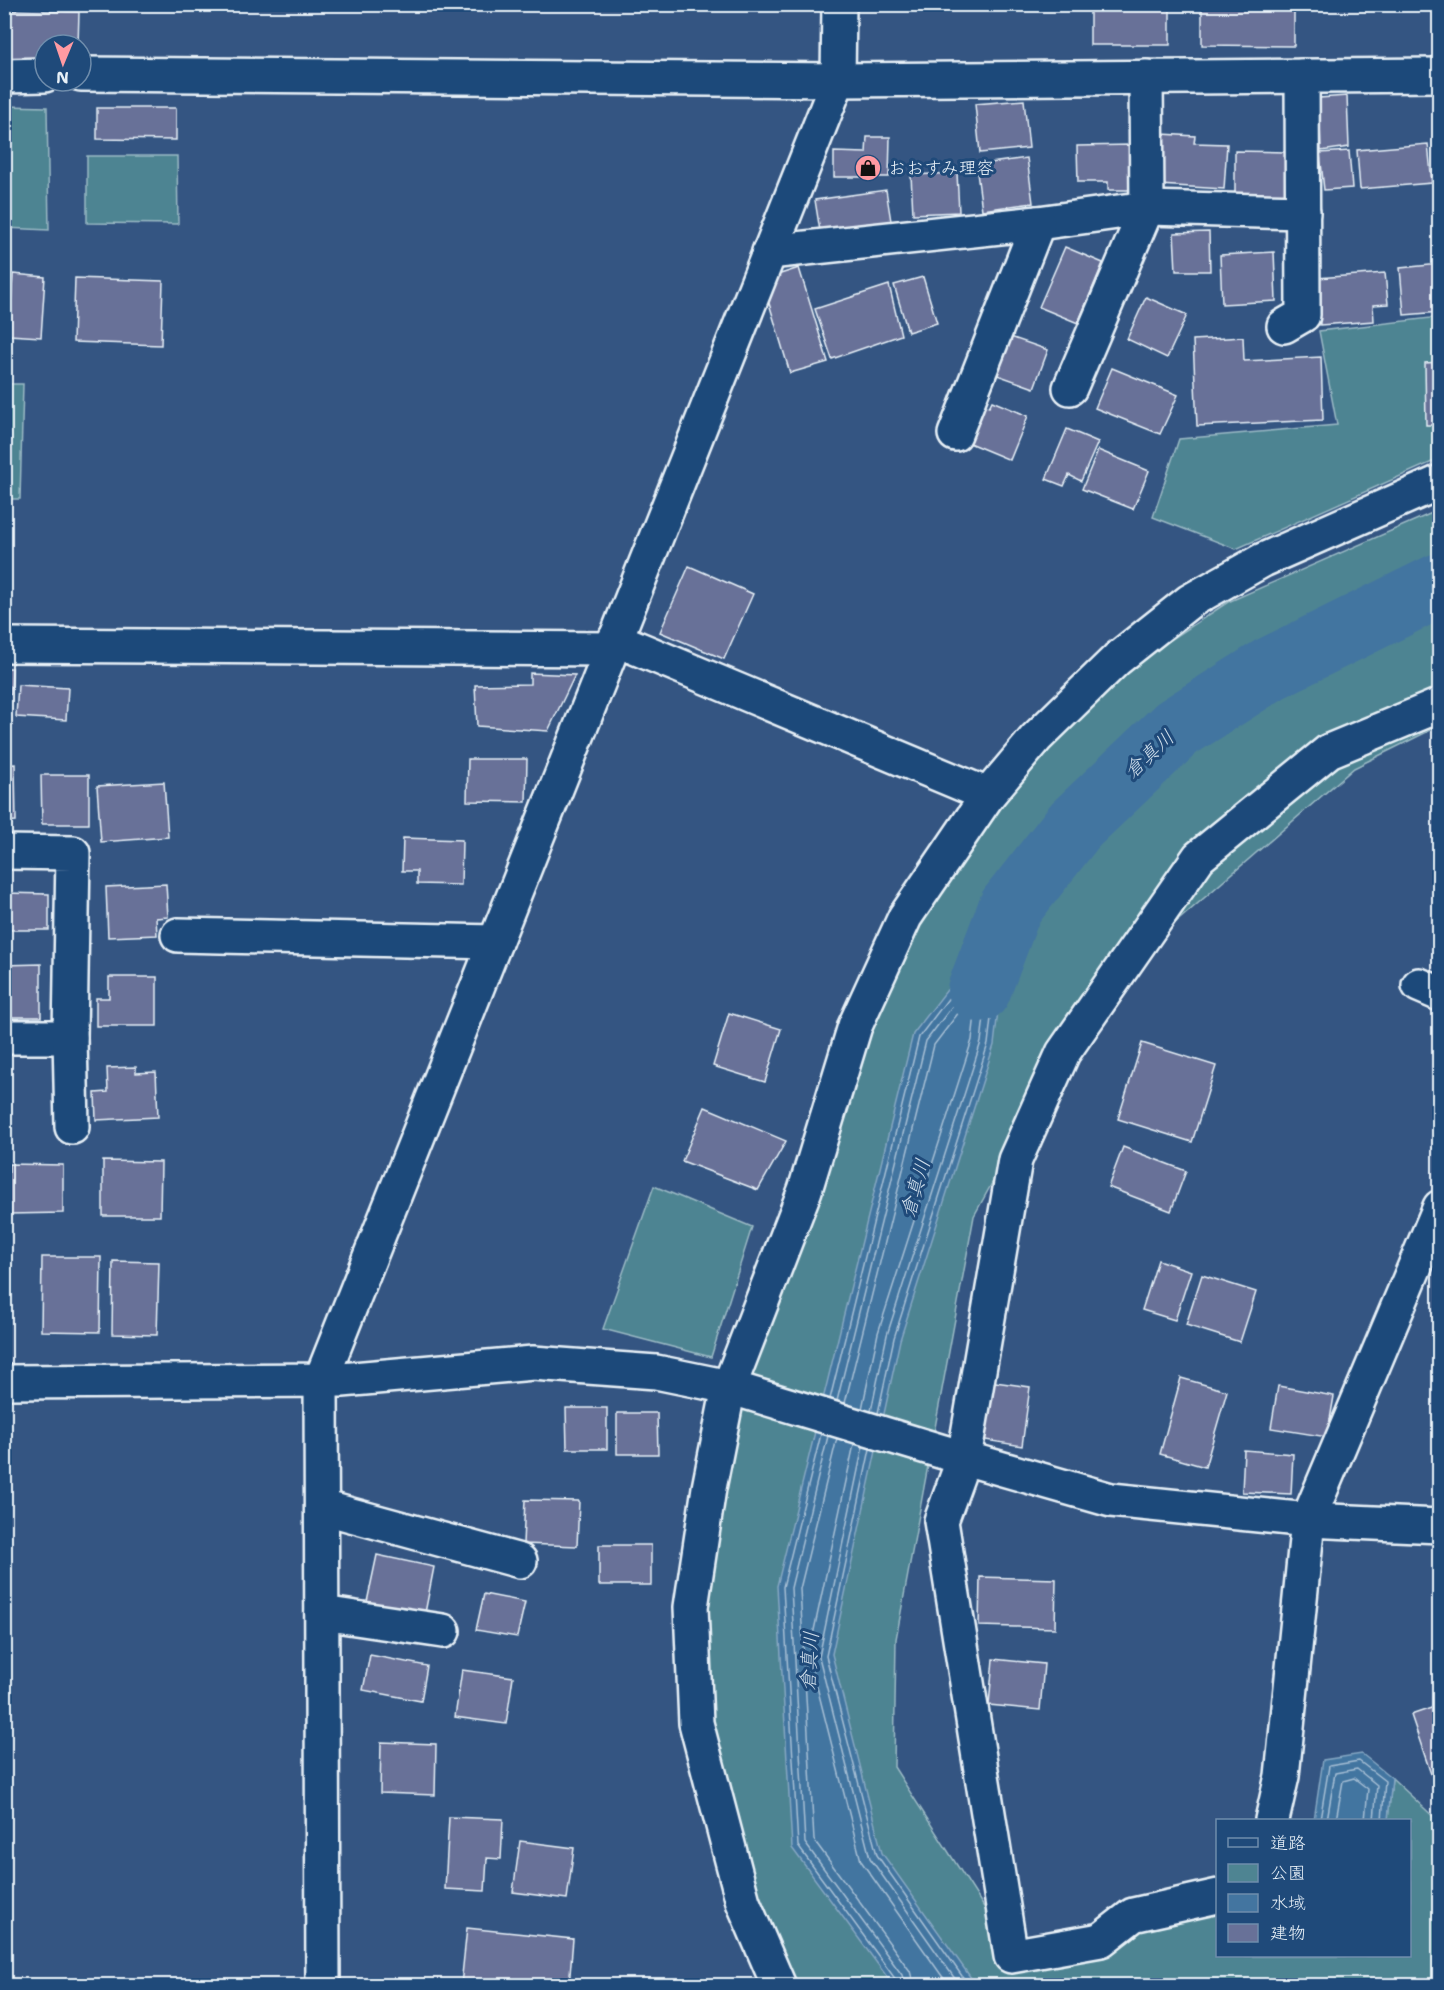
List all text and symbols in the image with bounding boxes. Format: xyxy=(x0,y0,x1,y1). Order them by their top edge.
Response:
north arrow xyxy=(33,33,93,93)
text: N xyxy=(56,67,69,88)
shop icon: おおすみ理容 xyxy=(853,153,883,183)
place label: おおすみ理容 xyxy=(888,156,995,180)
water label: 倉真川 xyxy=(1118,724,1180,784)
water label: 倉真川 xyxy=(894,1156,936,1220)
water label: 倉真川 xyxy=(794,1630,824,1692)
legend xyxy=(1216,1819,1411,1957)
text: 道路 xyxy=(1270,1831,1306,1855)
text: 公園 xyxy=(1270,1861,1306,1885)
text: 水域 xyxy=(1270,1891,1306,1915)
text: 建物 xyxy=(1270,1921,1306,1945)

